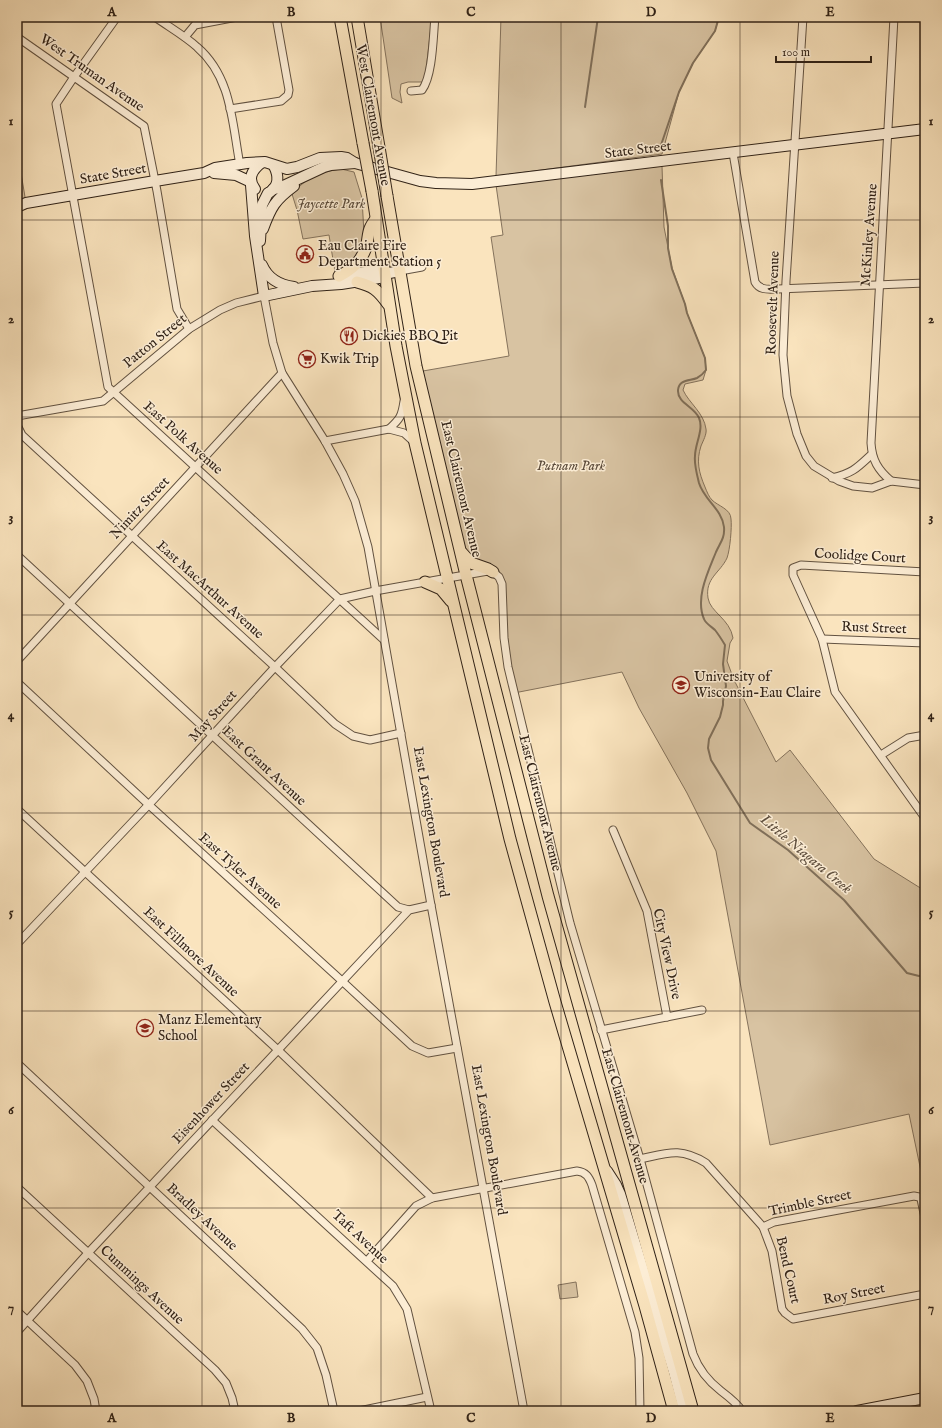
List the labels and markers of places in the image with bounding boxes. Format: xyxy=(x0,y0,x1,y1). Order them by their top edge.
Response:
place label: Eau Claire Fire Department Station 5 xyxy=(318,237,441,271)
public building icon: Eau Claire Fire Department Station 5 xyxy=(295,244,315,264)
restaurant icon: Dickies BBQ Pit xyxy=(339,326,359,346)
place label: Dickies BBQ Pit xyxy=(362,327,458,345)
supermarket icon: Kwik Trip xyxy=(297,349,317,369)
place label: Kwik Trip xyxy=(320,350,379,368)
place label: University of Wisconsin-Eau Claire xyxy=(694,668,821,702)
school or university icon: University of Wisconsin-Eau Claire xyxy=(671,675,691,695)
place label: Manz Elementary School xyxy=(158,1011,262,1045)
school or university icon: Manz Elementary School xyxy=(135,1018,155,1038)

